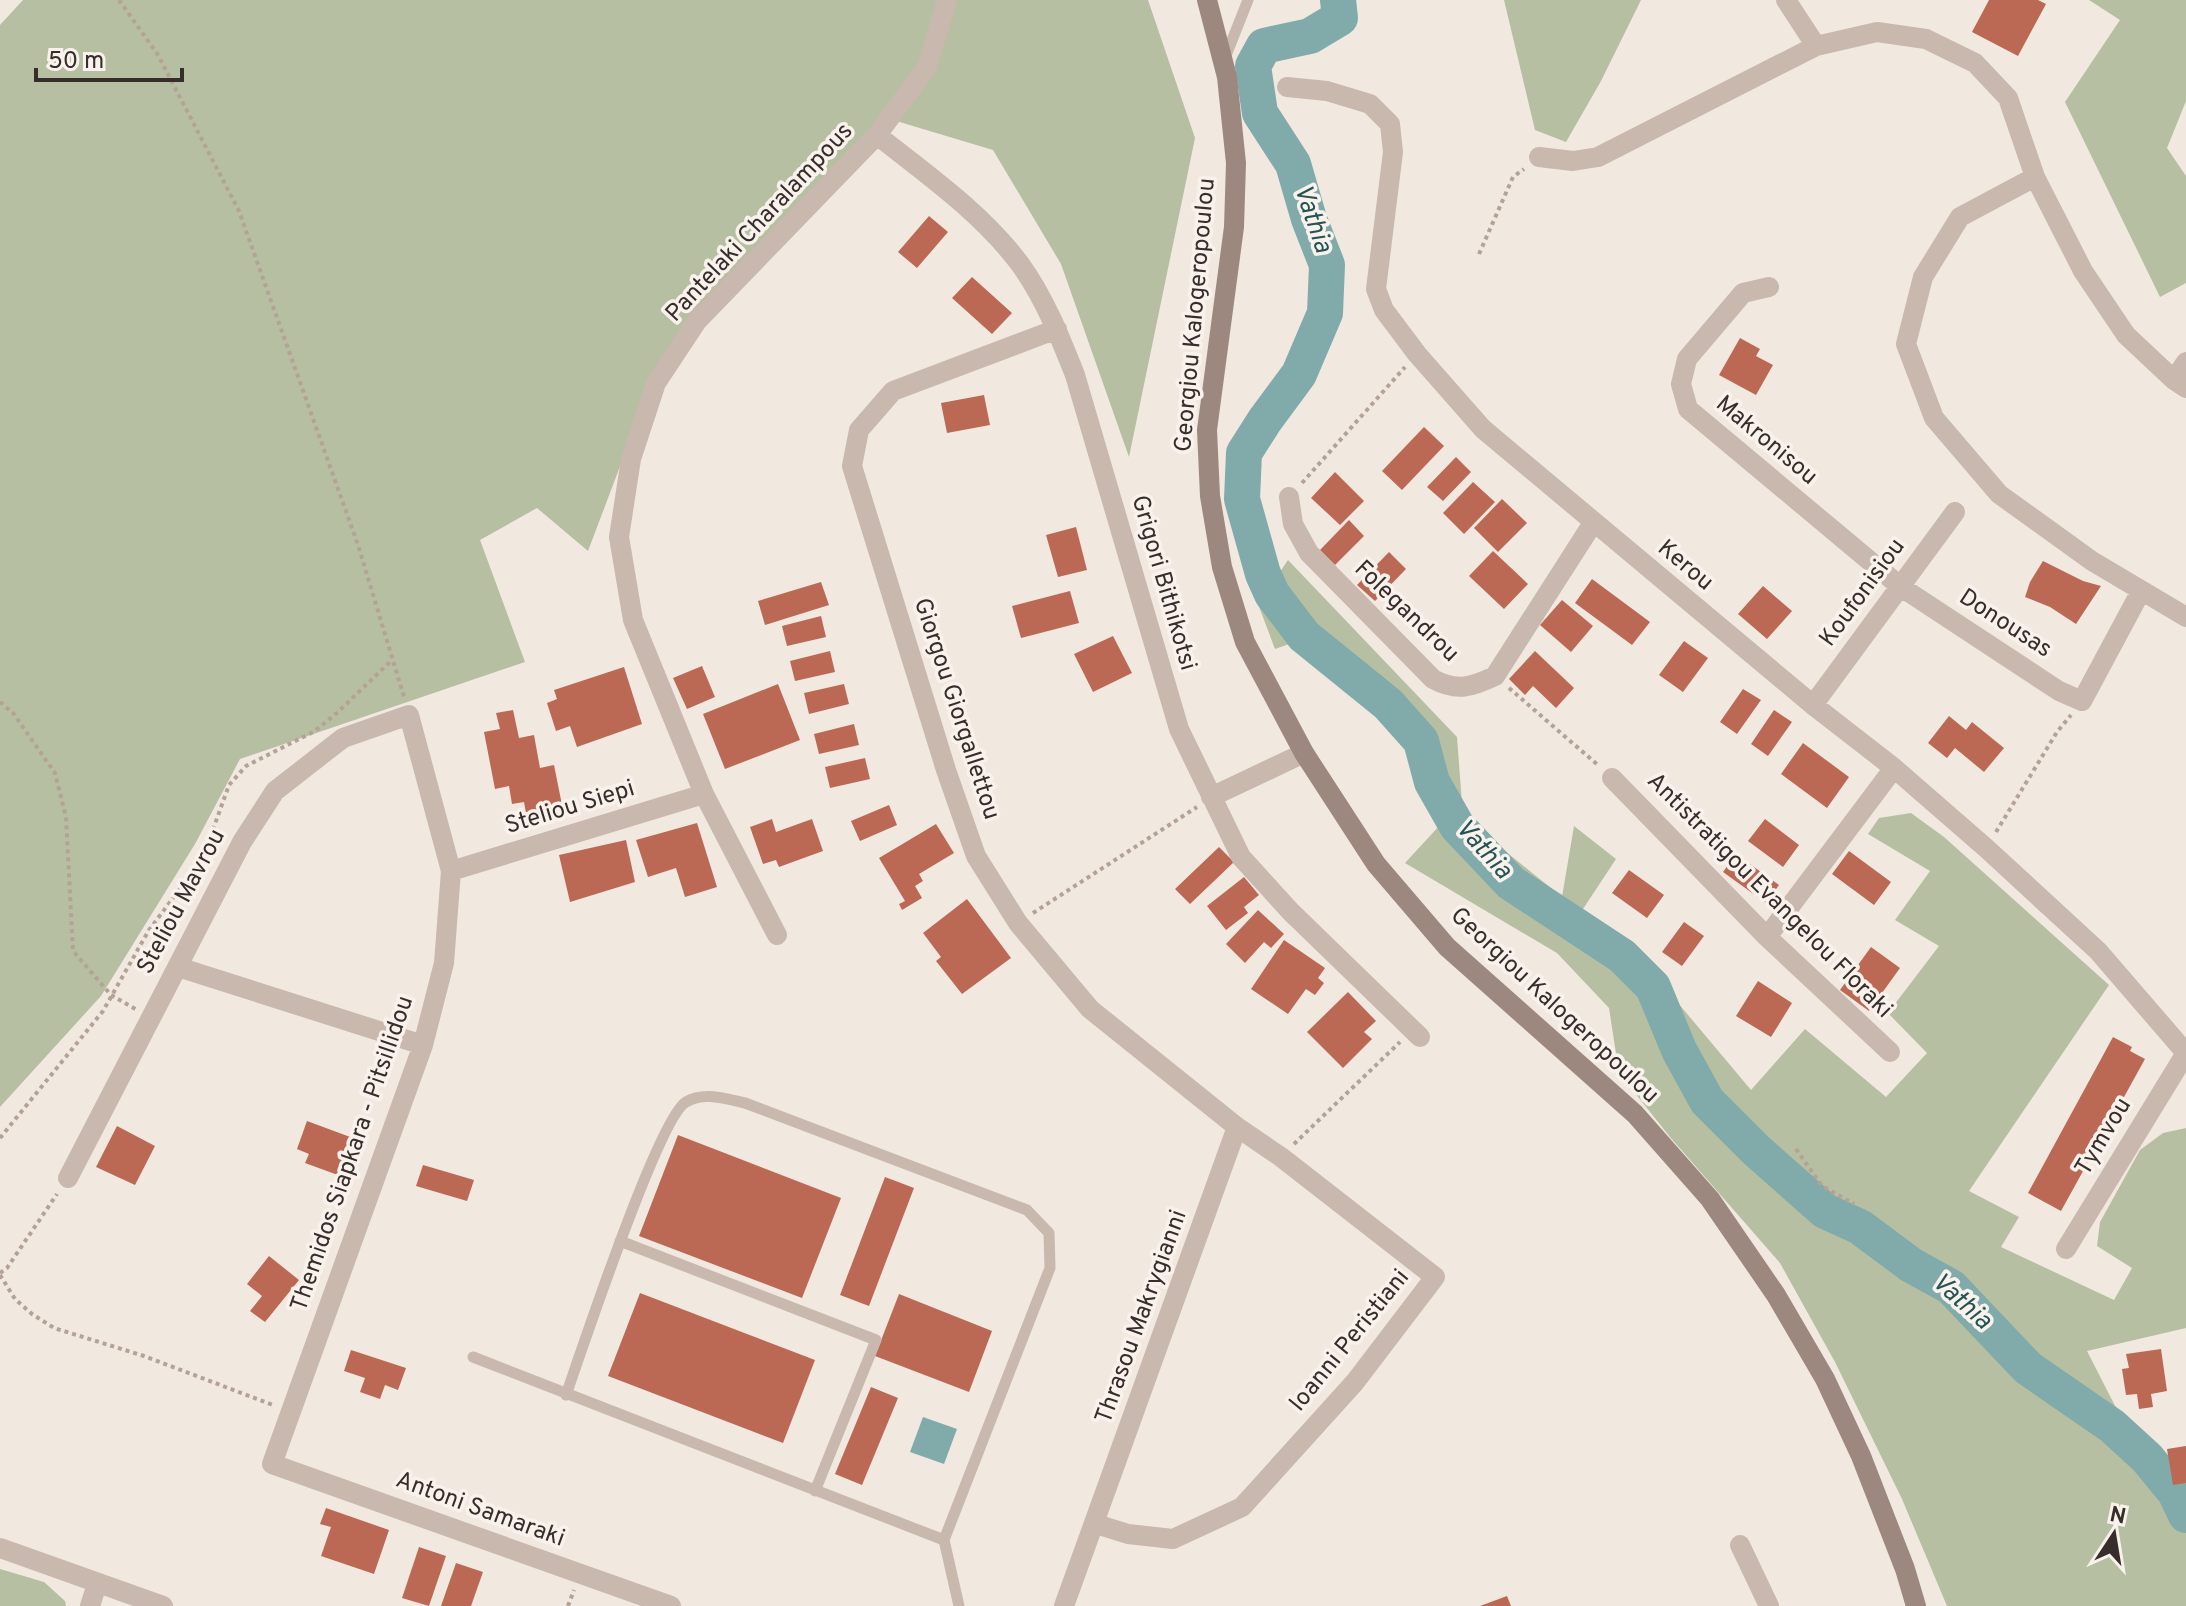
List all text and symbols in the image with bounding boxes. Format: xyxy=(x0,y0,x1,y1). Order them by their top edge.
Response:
scale bar xyxy=(36,32,182,82)
text: 50 m xyxy=(48,47,104,77)
street label: Pantelaki Charalampous xyxy=(660,117,860,329)
street label: Georgiou Kalogeropoulou xyxy=(1169,177,1223,453)
water label: Vathia xyxy=(1285,181,1339,258)
street label: Makronisou xyxy=(1709,390,1823,492)
street label: Grigori Bithikotsi xyxy=(1124,492,1202,674)
street label: Koufonisiou xyxy=(1814,533,1912,653)
street label: Kerou xyxy=(1651,534,1719,598)
street label: Folegandrou xyxy=(1347,555,1465,669)
street label: Donousas xyxy=(1953,583,2057,665)
street label: Giorgou Giorgallettou xyxy=(906,594,1006,824)
street label: Antistratigou Evangelou Floraki xyxy=(1640,767,1898,1025)
street label: Steliou Siepi xyxy=(501,774,639,842)
water label: Vathia xyxy=(1447,813,1519,887)
street label: Steliou Mavrou xyxy=(131,824,233,980)
street label: Georgiou Kalogeropoulou xyxy=(1443,901,1665,1111)
street label: Themidos Siapkara - Pitsillidou xyxy=(285,992,421,1316)
street label: Tymvou xyxy=(2069,1093,2139,1181)
street label: Thrasou Makrygianni xyxy=(1089,1206,1195,1428)
street label: Ioanni Peristiani xyxy=(1283,1264,1417,1418)
water label: Vathia xyxy=(1924,1266,1998,1338)
street label: Antoni Samaraki xyxy=(391,1465,569,1555)
north arrow xyxy=(2074,1494,2154,1574)
text: N xyxy=(2107,1502,2128,1532)

